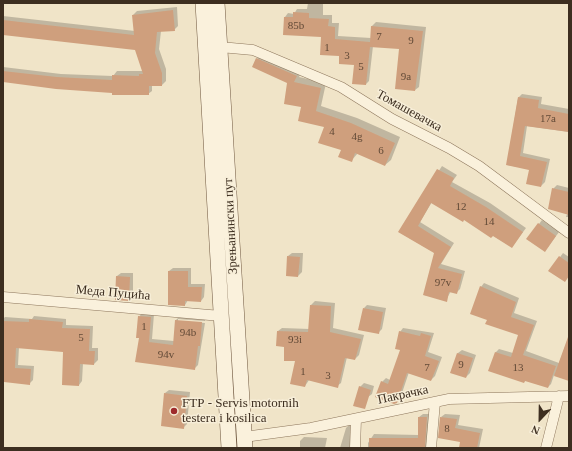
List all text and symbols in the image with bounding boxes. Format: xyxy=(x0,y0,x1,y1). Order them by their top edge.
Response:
house number: 85b xyxy=(288,19,304,33)
house number: 7 xyxy=(376,30,382,44)
house number: 9 xyxy=(408,34,414,48)
house number: 1 xyxy=(324,41,330,55)
house number: 3 xyxy=(344,49,350,63)
house number: 5 xyxy=(358,60,364,74)
house number: 9a xyxy=(401,70,411,84)
street label: Томашевачка xyxy=(373,87,445,135)
house number: 17a xyxy=(540,112,556,126)
house number: 4 xyxy=(329,125,335,139)
house number: 4g xyxy=(352,130,362,144)
house number: 6 xyxy=(378,144,384,158)
street label: Зрењанински пут xyxy=(221,178,241,274)
house number: 12 xyxy=(456,200,466,214)
house number: 14 xyxy=(484,215,494,229)
house number: 97v xyxy=(435,276,451,290)
street label: Меда Пуцића xyxy=(75,282,151,304)
house number: 1 xyxy=(141,320,147,334)
house number: 94b xyxy=(180,326,196,340)
house number: 5 xyxy=(78,331,84,345)
house number: 93i xyxy=(288,333,302,347)
house number: 94v xyxy=(158,348,174,362)
house number: 9 xyxy=(458,358,464,372)
house number: 7 xyxy=(424,361,430,375)
house number: 13 xyxy=(512,361,524,375)
house number: 1 xyxy=(300,365,306,379)
house number: 3 xyxy=(325,369,331,383)
street label: Пакрачка xyxy=(376,382,430,408)
place label: FTP - Servis motornih testera i kosilica xyxy=(182,396,299,427)
north arrow xyxy=(520,399,560,439)
marker: FTP - Servis motornih testera i kosilica xyxy=(169,406,179,416)
house number: 8 xyxy=(444,422,450,436)
text: N xyxy=(530,423,541,437)

